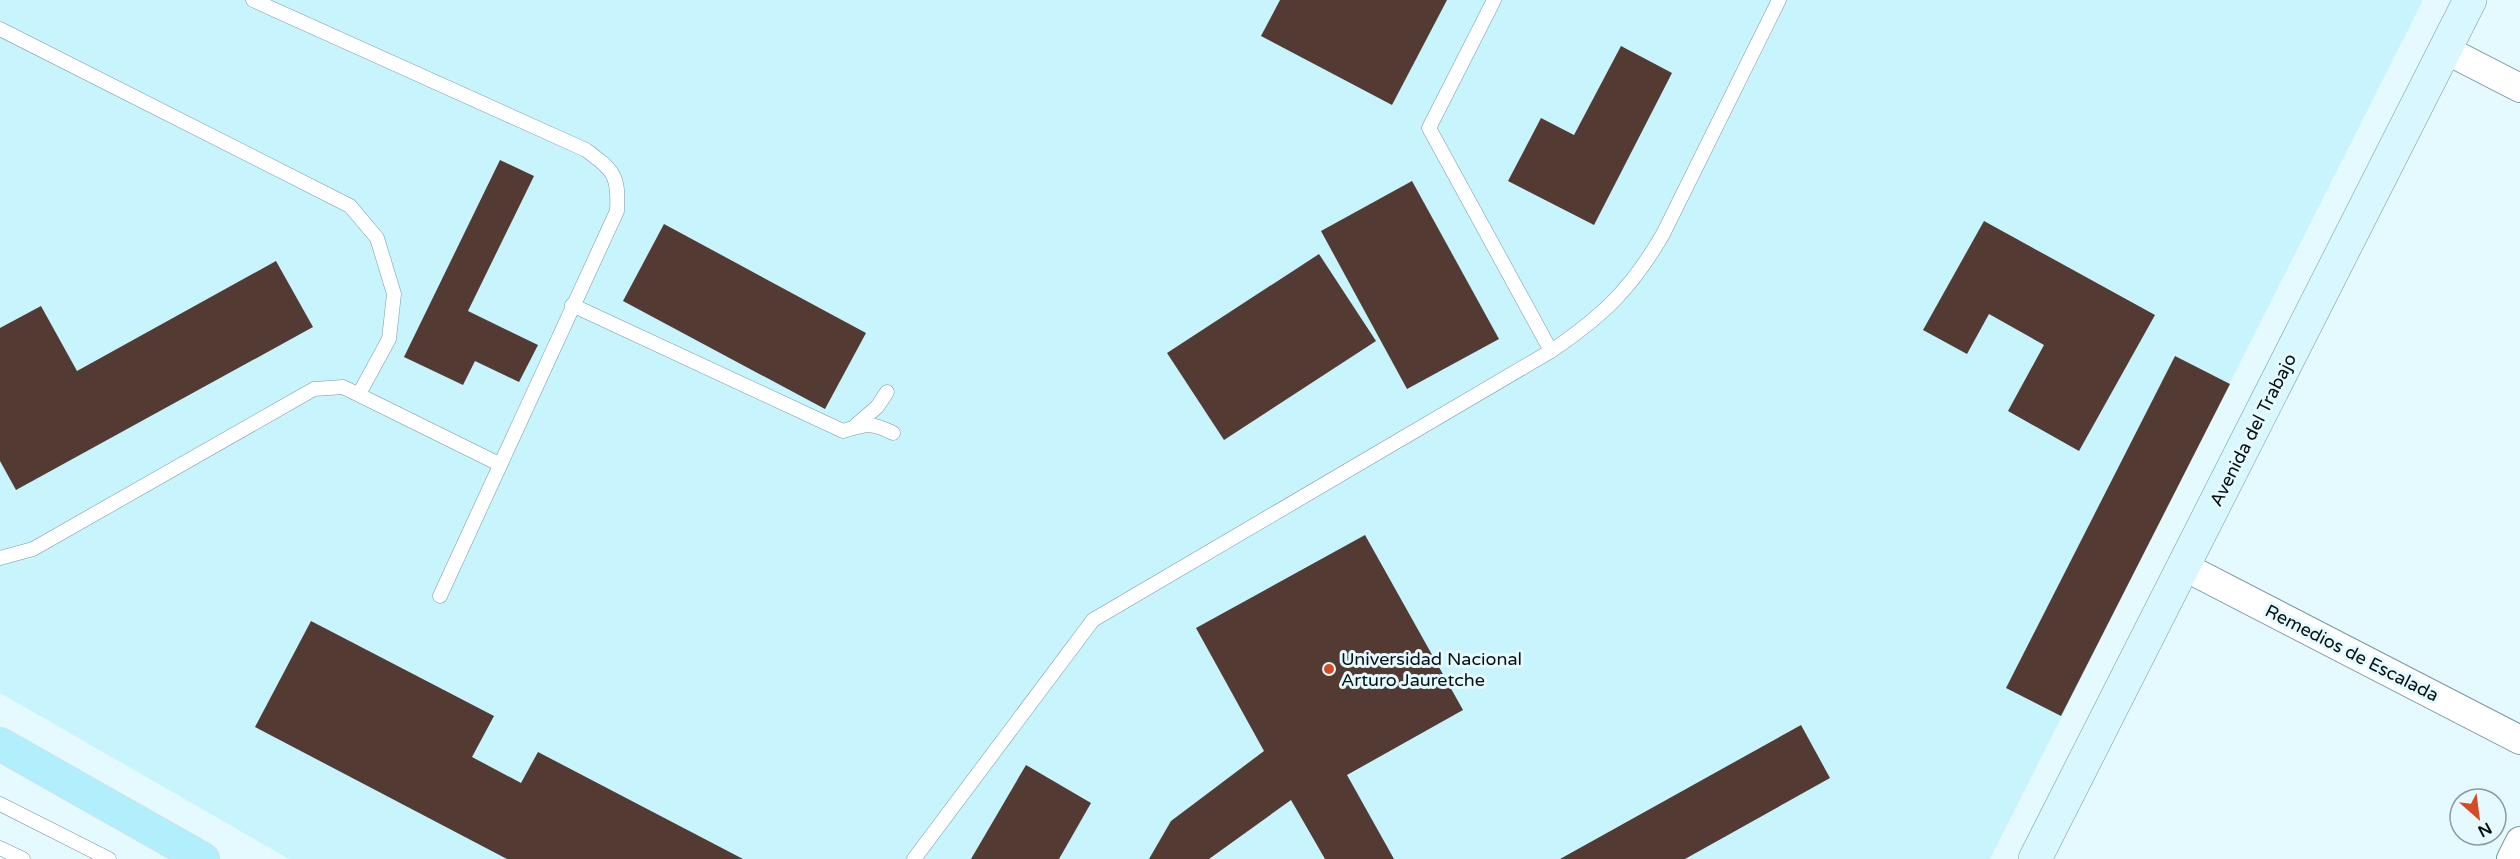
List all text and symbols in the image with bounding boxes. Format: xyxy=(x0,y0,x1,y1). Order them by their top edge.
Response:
street label: Avenida del Trabajo xyxy=(2205,350,2301,510)
street label: Remedios de Escalada xyxy=(2262,600,2442,706)
place label: Universidad Nacional Arturo Jauretche xyxy=(1341,648,1522,691)
marker: Universidad Nacional Arturo Jauretche xyxy=(1322,662,1336,676)
north arrow xyxy=(2448,787,2508,847)
text: N xyxy=(2474,818,2495,841)

